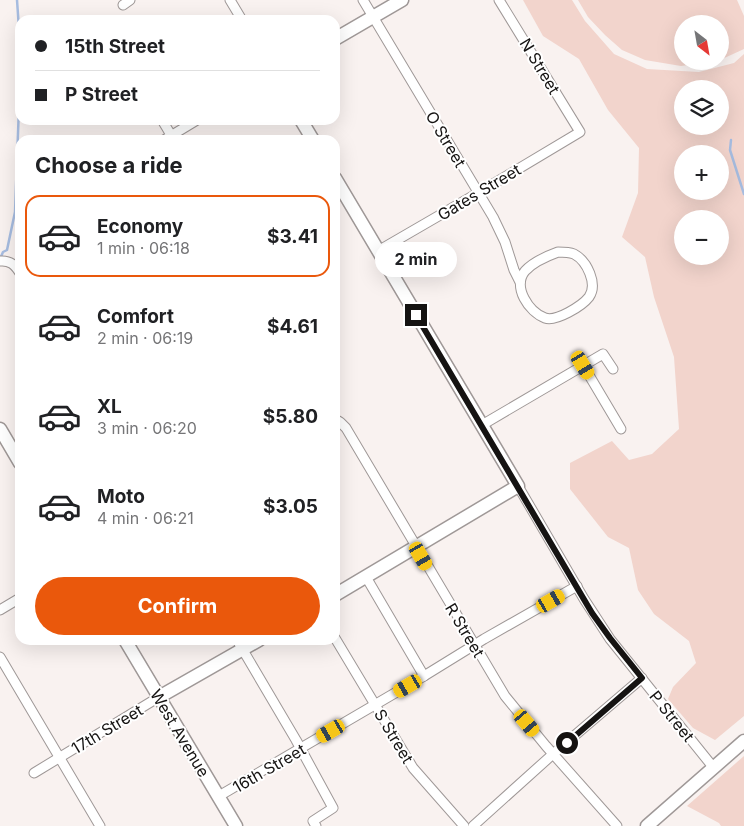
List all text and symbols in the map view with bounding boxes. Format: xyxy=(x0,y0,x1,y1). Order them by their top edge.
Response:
north arrow xyxy=(674,15,729,70)
map controls xyxy=(674,15,729,265)
street label: N Street xyxy=(516,34,564,98)
text: 15th Street xyxy=(65,35,165,58)
button: layers xyxy=(674,80,729,135)
text: P Street xyxy=(65,83,138,106)
street label: O Street xyxy=(421,107,471,171)
button: + xyxy=(674,145,729,200)
text: Choose a ride xyxy=(35,152,183,178)
street label: Gates Street xyxy=(434,159,524,225)
button: − xyxy=(674,210,729,265)
icon: car xyxy=(37,214,82,259)
text: Economy xyxy=(97,215,183,238)
text: $3.41 xyxy=(267,225,318,248)
text: 1 min · 06:18 xyxy=(97,238,190,258)
callout: 2 min xyxy=(375,242,457,278)
text: 2 min xyxy=(395,249,437,269)
icon: car xyxy=(37,304,82,349)
route end xyxy=(405,304,427,326)
text: Comfort xyxy=(97,305,174,328)
text: $4.61 xyxy=(267,315,318,338)
text: 2 min · 06:19 xyxy=(97,328,193,348)
car xyxy=(568,348,597,382)
icon: car xyxy=(37,394,82,439)
text: XL xyxy=(97,395,122,418)
text: $5.80 xyxy=(263,405,318,428)
text: 3 min · 06:20 xyxy=(97,418,197,438)
icon: car xyxy=(37,484,82,529)
text: Moto xyxy=(97,485,145,508)
text: $3.05 xyxy=(263,495,318,518)
text: 4 min · 06:21 xyxy=(97,508,194,528)
car xyxy=(407,539,434,573)
button: Confirm xyxy=(35,577,320,635)
car xyxy=(534,587,567,615)
street label: R Street xyxy=(441,599,489,661)
car xyxy=(391,672,424,700)
street label: West Avenue xyxy=(146,686,214,780)
street label: P Street xyxy=(645,686,699,746)
street label: 17th Street xyxy=(68,700,146,758)
street label: S Street xyxy=(370,705,418,767)
car xyxy=(511,707,542,739)
car xyxy=(314,717,347,745)
route start xyxy=(556,732,578,754)
street label: 16th Street xyxy=(229,739,309,797)

